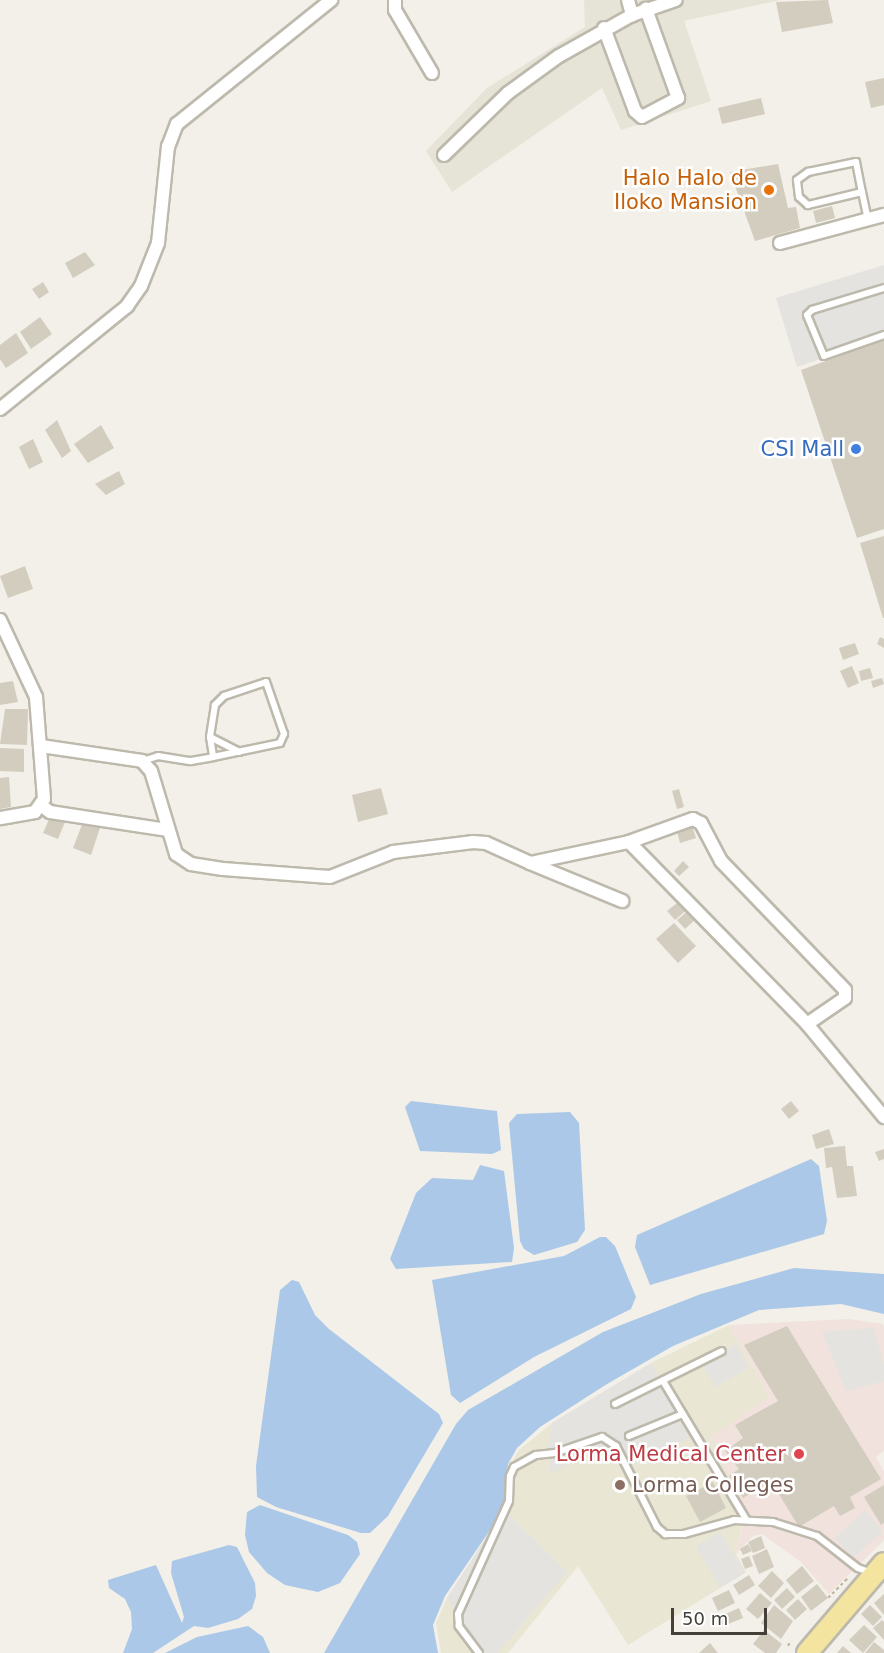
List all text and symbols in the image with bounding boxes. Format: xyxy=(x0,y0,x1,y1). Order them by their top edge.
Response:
place label: Halo Halo de Iloko Mansion xyxy=(614,165,757,215)
marker: Halo Halo de Iloko Mansion xyxy=(762,183,776,197)
place label: CSI Mall xyxy=(760,436,844,462)
marker: CSI Mall xyxy=(849,442,863,456)
place label: Lorma Medical Center xyxy=(556,1441,786,1467)
marker: Lorma Medical Center xyxy=(790,1445,808,1463)
place label: Lorma Colleges xyxy=(632,1472,794,1498)
marker: Lorma Colleges xyxy=(613,1478,627,1492)
scale bar xyxy=(674,1596,770,1634)
text: 50 m xyxy=(682,1608,728,1629)

